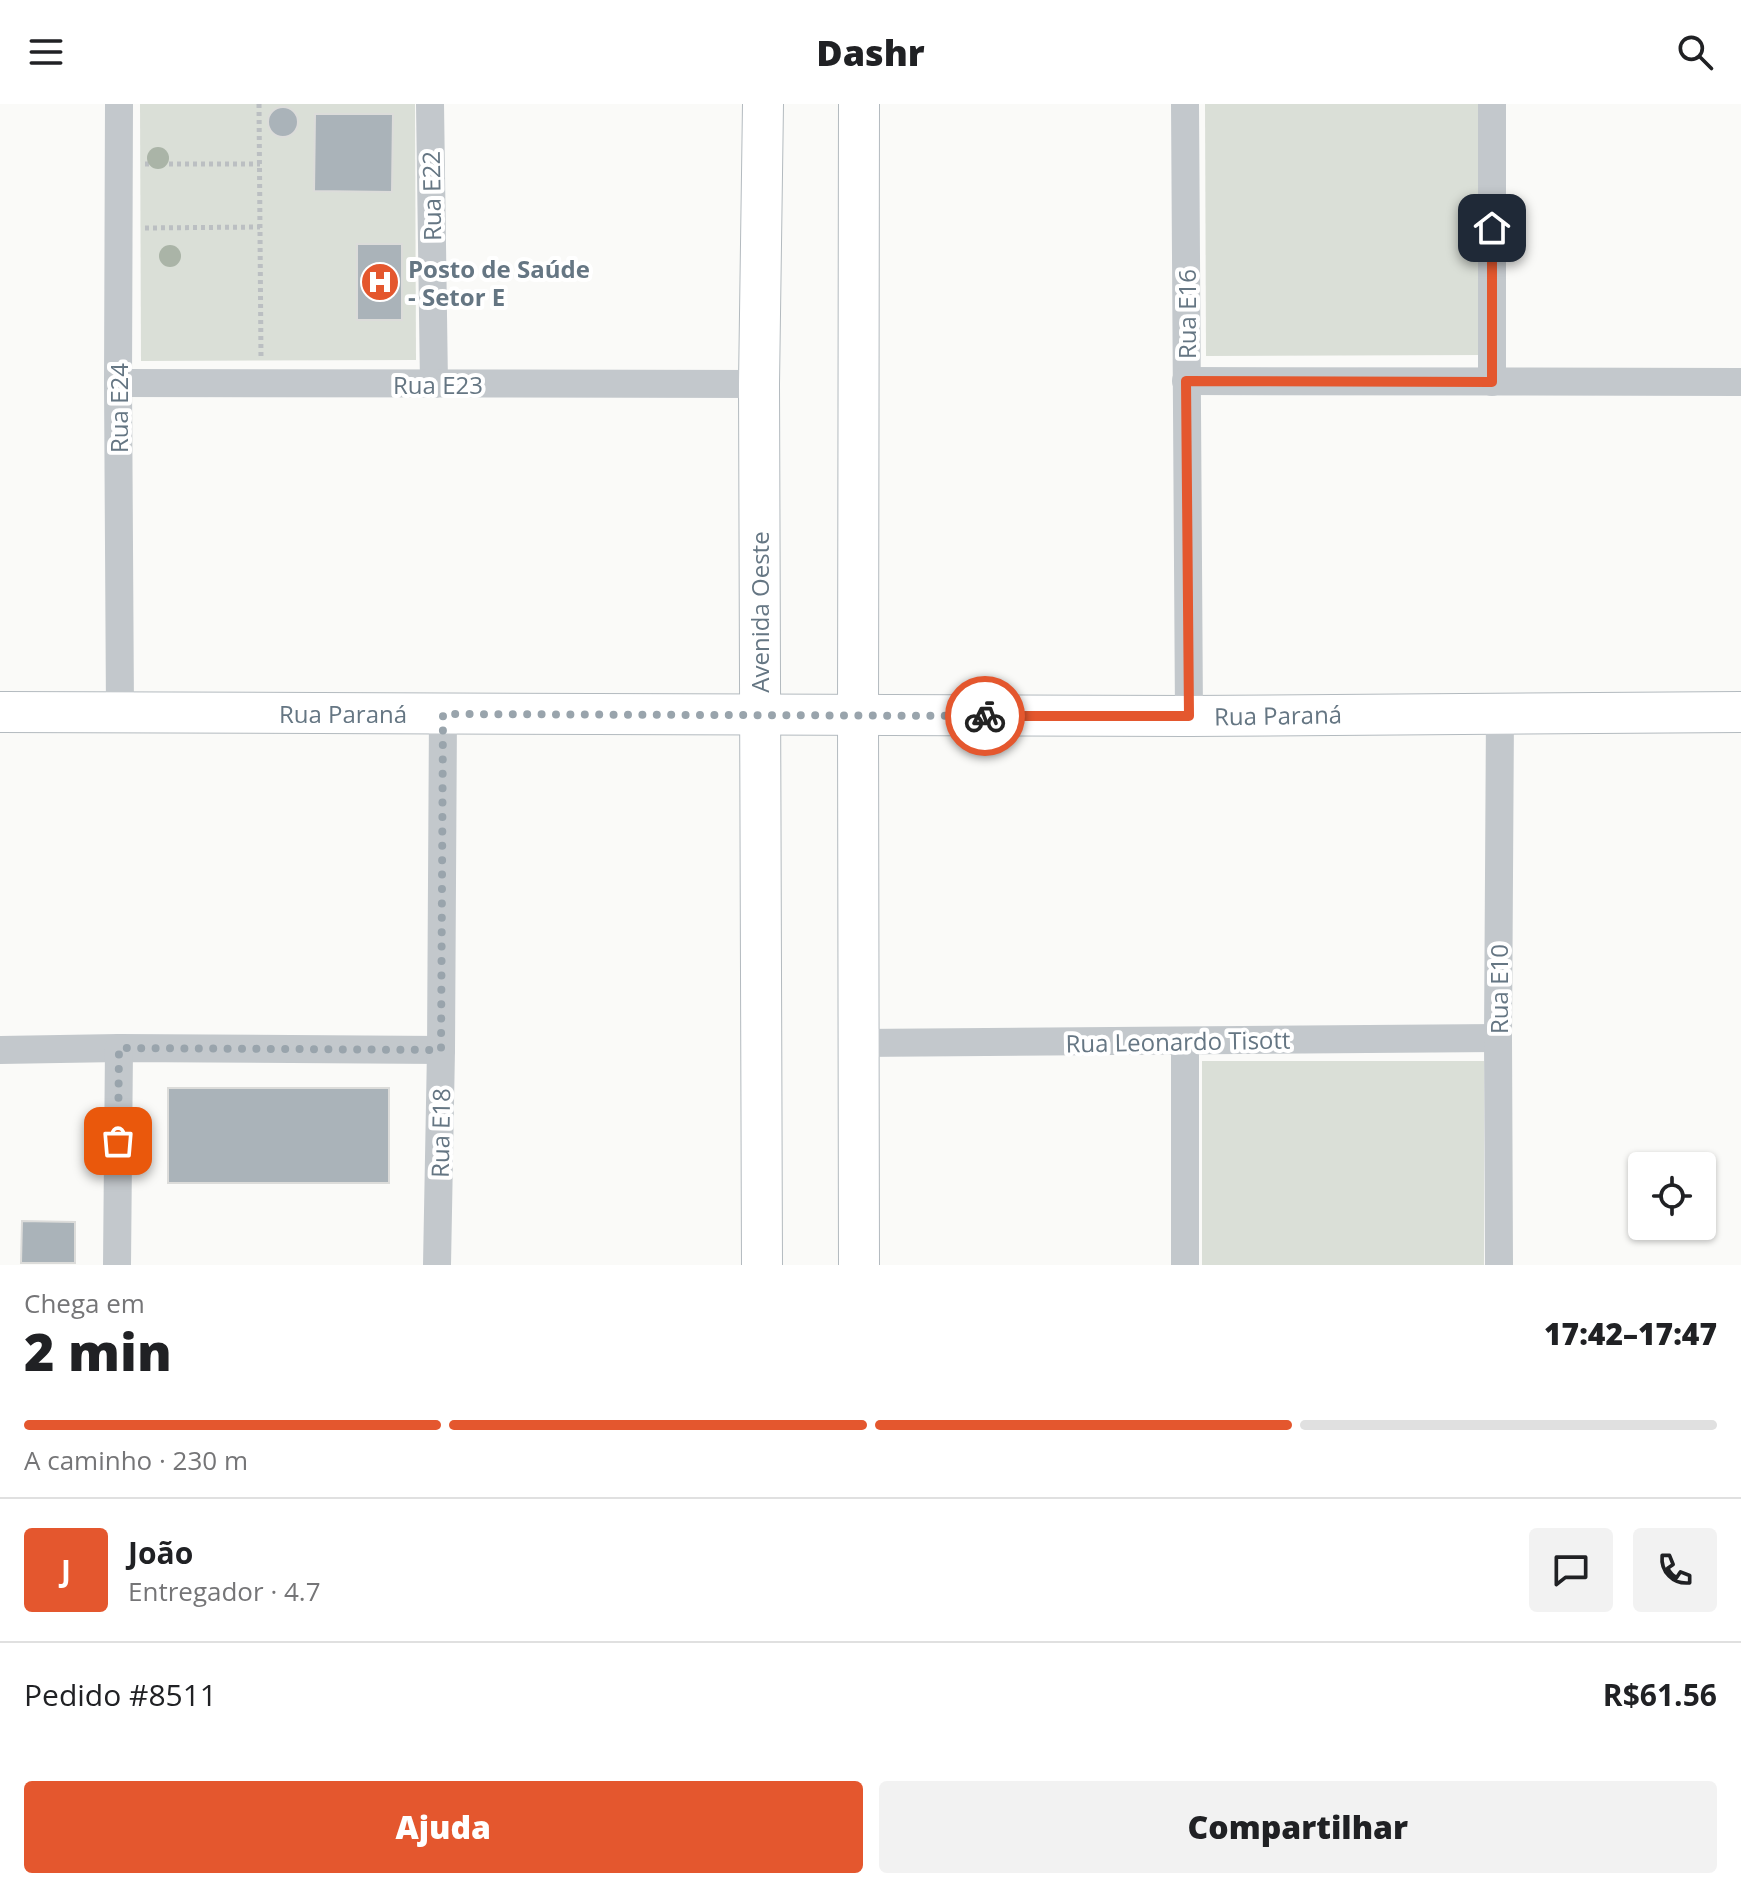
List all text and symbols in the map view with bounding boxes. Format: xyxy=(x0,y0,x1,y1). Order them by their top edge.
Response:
text: Dashr xyxy=(816,28,925,77)
icon: menu xyxy=(24,30,68,74)
icon: search xyxy=(1673,30,1717,74)
street label: Rua E22 xyxy=(414,151,448,241)
pin xyxy=(1458,194,1526,262)
icon: home xyxy=(1470,206,1514,250)
place label: Posto de Saúde - Setor E xyxy=(408,252,590,313)
hospital icon: Posto de Saúde - Setor E xyxy=(359,261,401,303)
street label: Rua E16 xyxy=(1170,269,1203,359)
street label: Rua E24 xyxy=(102,363,135,453)
street label: Rua E23 xyxy=(393,368,483,401)
street label: Avenida Oeste xyxy=(743,531,776,693)
courier xyxy=(945,676,1025,756)
icon: bike xyxy=(963,694,1007,738)
street label: Rua Paraná xyxy=(279,697,407,730)
street label: Rua Paraná xyxy=(1214,697,1342,733)
street label: Rua E10 xyxy=(1482,944,1515,1034)
street label: Rua Leonardo Tisott xyxy=(1065,1023,1291,1059)
street label: Rua E18 xyxy=(423,1088,457,1178)
pin xyxy=(84,1107,152,1175)
icon: bag xyxy=(96,1119,140,1163)
map controls xyxy=(1628,1152,1716,1240)
button: locate xyxy=(1628,1152,1716,1240)
text: Chega em xyxy=(24,1285,145,1321)
text: 17:42–17:47 xyxy=(1544,1313,1717,1354)
text: 2 min xyxy=(24,1315,172,1386)
text: A caminho · 230 m xyxy=(24,1442,248,1478)
button: chat xyxy=(1529,1528,1613,1612)
button: phone xyxy=(1633,1528,1717,1612)
text: João xyxy=(128,1532,193,1573)
text: J xyxy=(61,1550,71,1591)
text: Entregador · 4.7 xyxy=(128,1573,321,1609)
text: Pedido #8511 xyxy=(24,1674,217,1715)
text: R$61.56 xyxy=(1603,1674,1717,1715)
button: Ajuda xyxy=(24,1781,863,1873)
button: Compartilhar xyxy=(879,1781,1717,1873)

